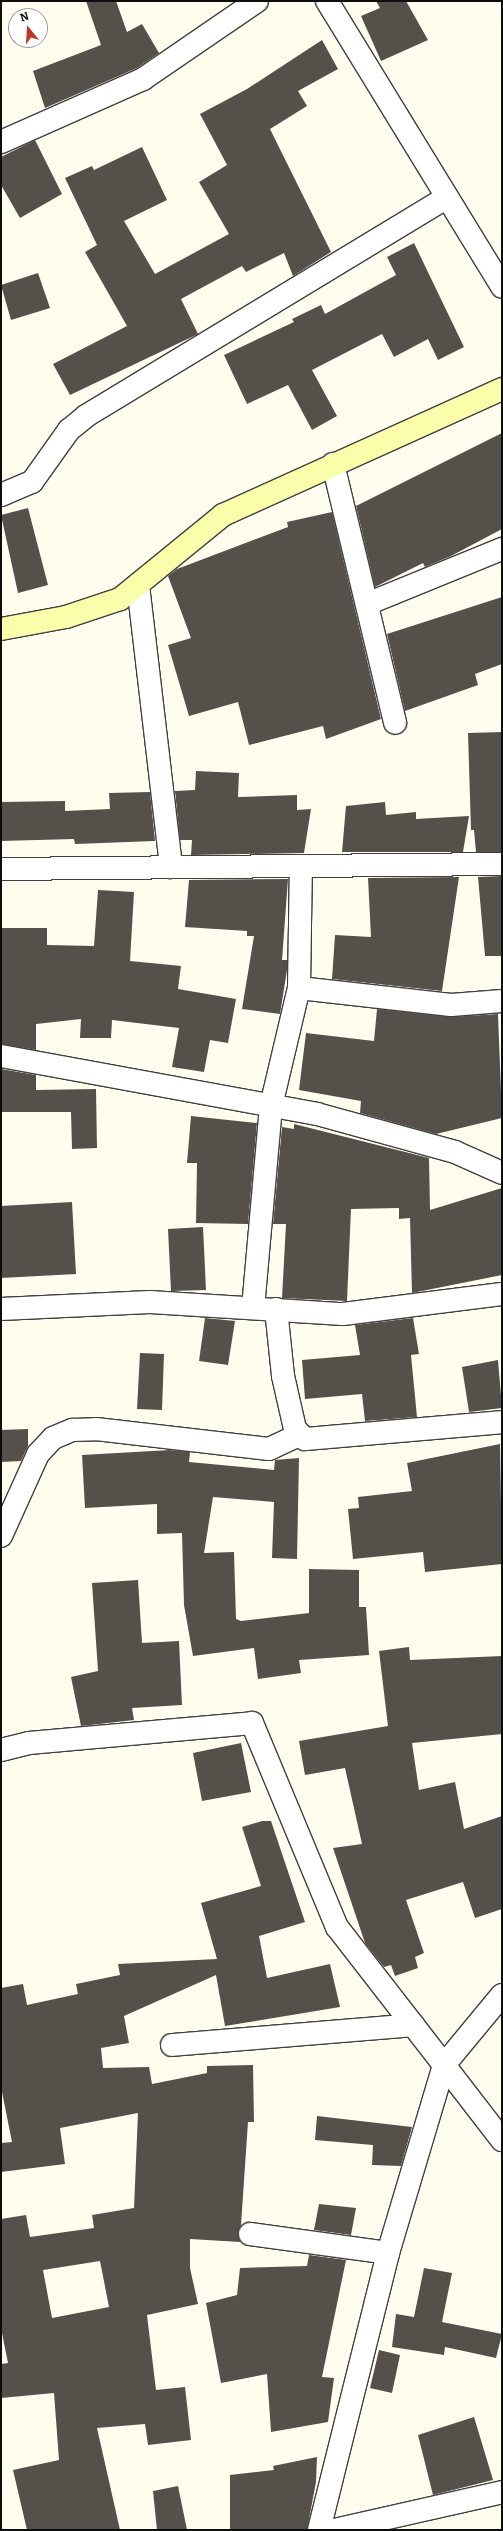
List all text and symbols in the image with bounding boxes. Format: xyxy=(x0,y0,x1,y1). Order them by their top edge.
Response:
north arrow xyxy=(8,8,48,48)
text: N xyxy=(18,10,30,25)

